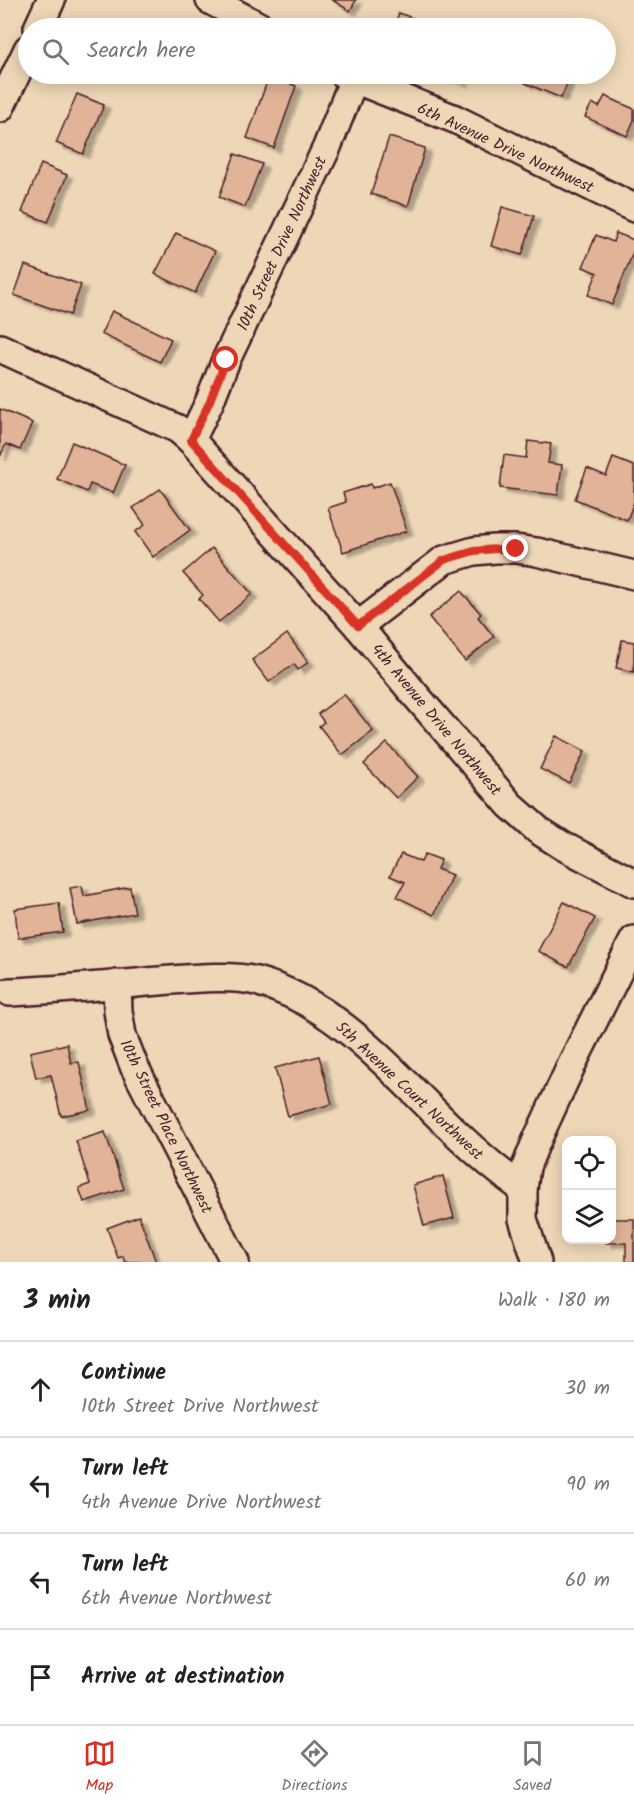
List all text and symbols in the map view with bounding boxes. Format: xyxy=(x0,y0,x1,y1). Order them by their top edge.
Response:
search box xyxy=(18,18,616,84)
text: Search here xyxy=(87,34,195,69)
icon: search xyxy=(39,35,72,68)
street label: 6th Avenue Drive Northwest xyxy=(413,96,599,201)
street label: 10th Street Drive Northwest xyxy=(231,151,334,335)
route start xyxy=(212,346,238,372)
route end xyxy=(502,535,528,561)
street label: 4th Avenue Drive Northwest xyxy=(364,638,508,802)
street label: 5th Avenue Court Northwest xyxy=(329,1016,489,1167)
street label: 10th Street Place Northwest xyxy=(113,1035,219,1219)
map controls xyxy=(562,1136,616,1244)
button: locate xyxy=(562,1136,616,1190)
button: layers xyxy=(562,1190,616,1244)
text: 3 min xyxy=(24,1280,91,1322)
text: Walk · 180 m xyxy=(498,1285,610,1317)
text: Continue xyxy=(81,1356,166,1391)
icon: ahead xyxy=(24,1373,57,1406)
text: 30 m xyxy=(565,1373,610,1405)
text: 10th Street Drive Northwest xyxy=(81,1391,319,1423)
text: Turn left xyxy=(81,1452,168,1487)
icon: left xyxy=(24,1469,57,1502)
text: 90 m xyxy=(566,1469,610,1501)
text: 4th Avenue Drive Northwest xyxy=(81,1487,322,1519)
text: Turn left xyxy=(81,1548,168,1583)
icon: left xyxy=(24,1565,57,1598)
text: 60 m xyxy=(565,1565,610,1597)
text: 6th Avenue Northwest xyxy=(81,1583,272,1615)
text: Arrive at destination xyxy=(81,1660,284,1695)
icon: arrive xyxy=(24,1661,57,1694)
tab: Map xyxy=(83,1737,116,1798)
tab: Directions xyxy=(281,1737,348,1798)
tab: Saved xyxy=(513,1737,551,1798)

